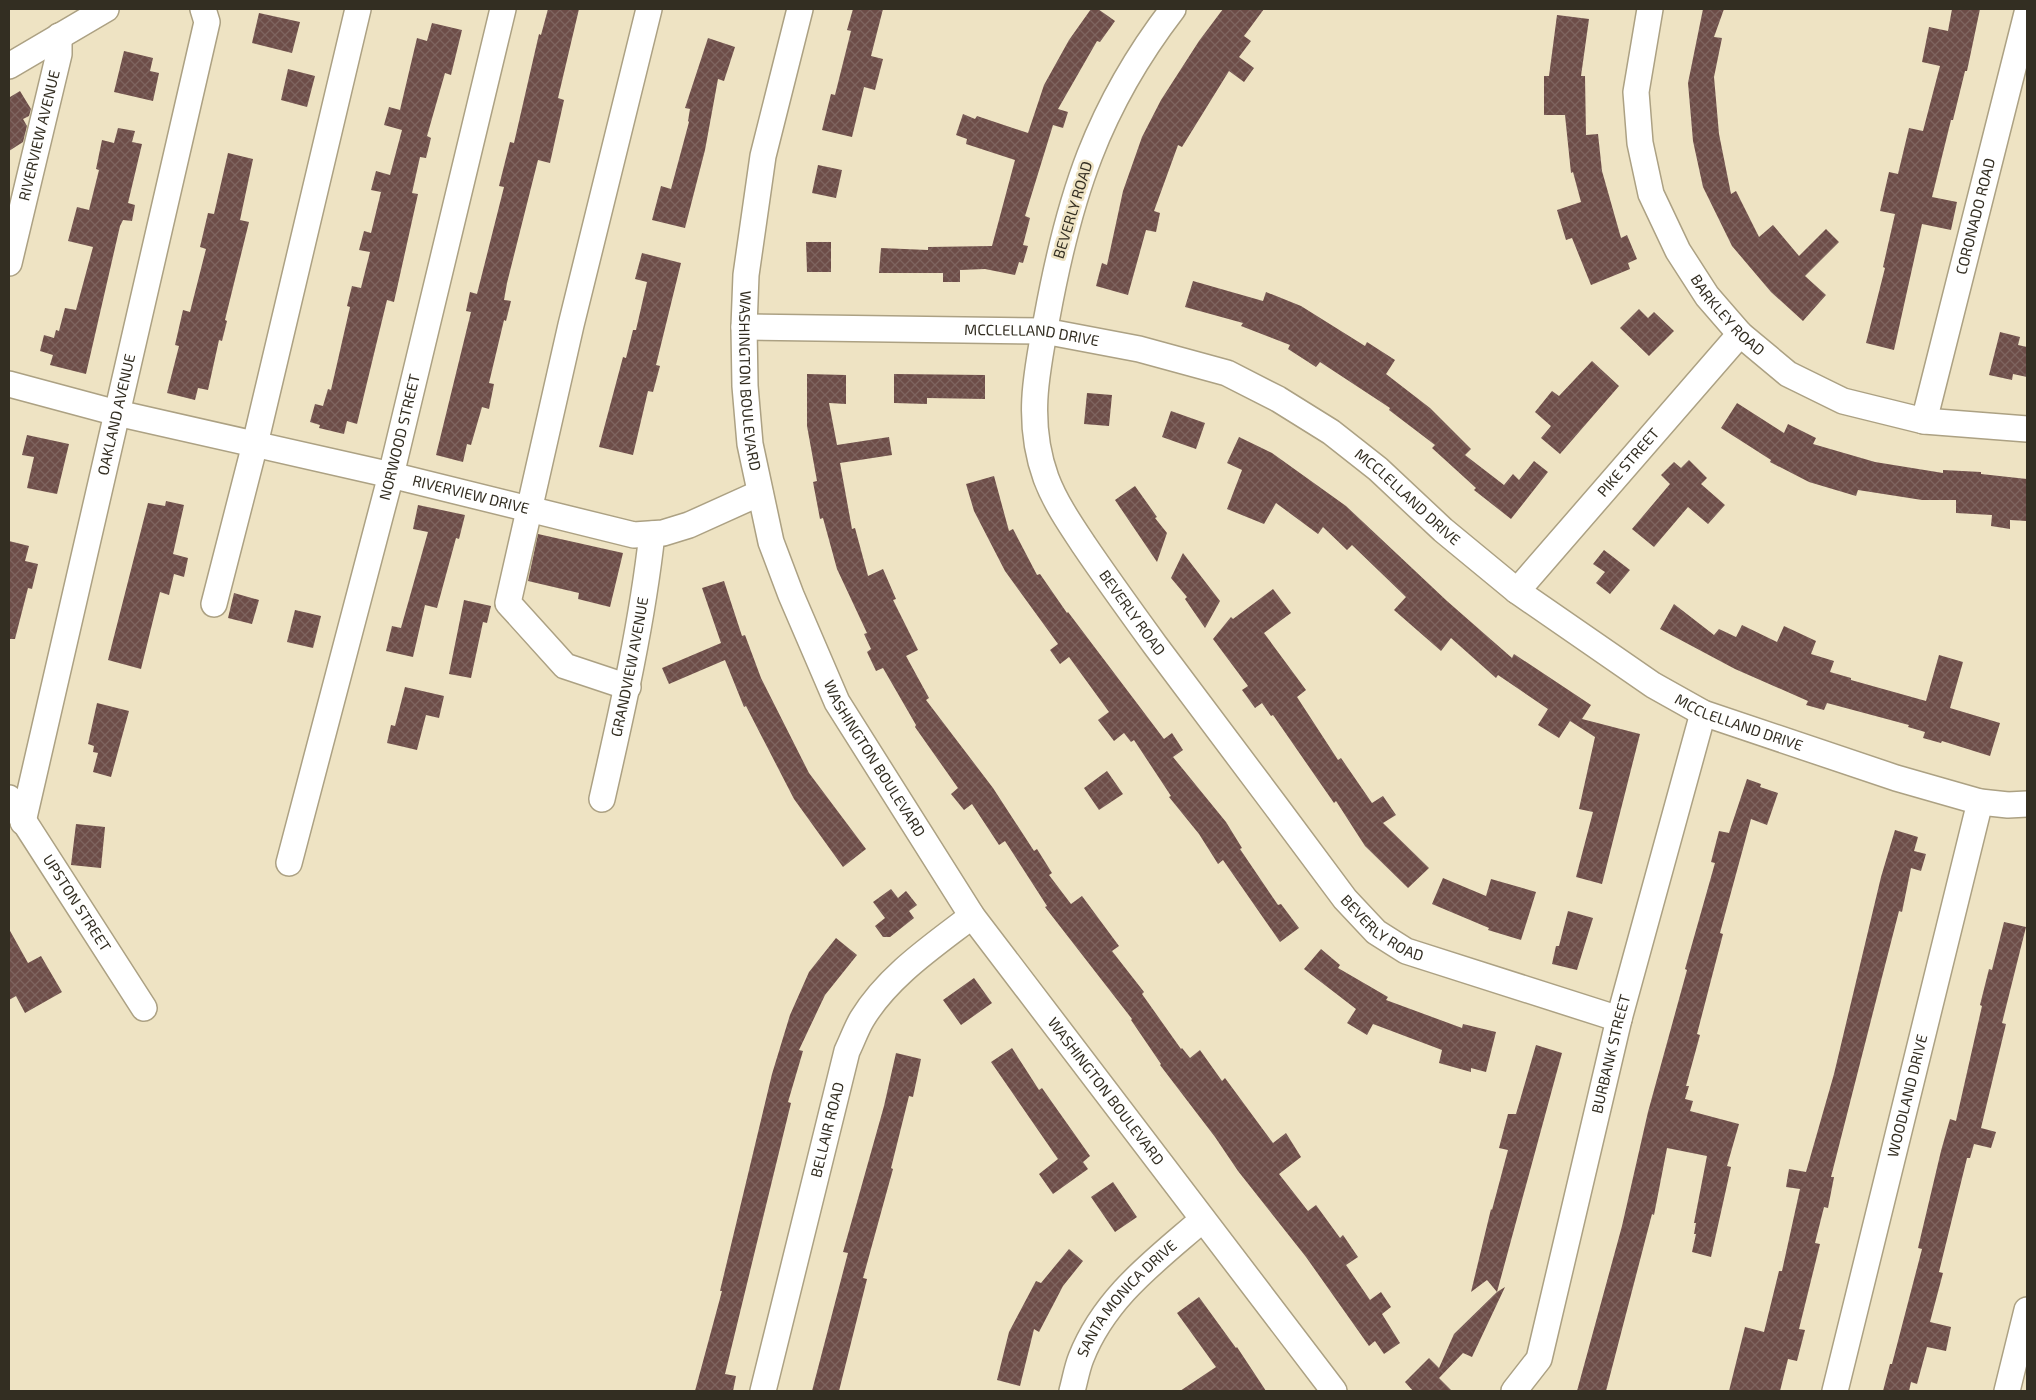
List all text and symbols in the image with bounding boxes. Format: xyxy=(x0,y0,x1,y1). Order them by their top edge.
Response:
street label: RIVERVIEW AVENUE xyxy=(14,68,63,203)
street label: CORONADO ROAD xyxy=(1951,156,1998,276)
street label: BEVERLY ROAD xyxy=(1049,159,1095,261)
street label: BARKLEY ROAD xyxy=(1687,271,1769,359)
street label: WASHINGTON BOULEVARD xyxy=(736,291,766,472)
street label: MCCLELLAND DRIVE xyxy=(964,320,1101,349)
street label: OAKLAND AVENUE xyxy=(93,352,138,477)
street label: NORWOOD STREET xyxy=(375,372,423,502)
street label: PIKE STREET xyxy=(1593,424,1663,500)
street label: MCCLELLAND DRIVE xyxy=(1352,444,1464,548)
street label: RIVERVIEW DRIVE xyxy=(411,471,531,517)
street label: BEVERLY ROAD xyxy=(1096,566,1170,659)
street label: GRANDVIEW AVENUE xyxy=(606,595,651,738)
street label: WASHINGTON BOULEVARD xyxy=(821,677,930,840)
street label: MCCLELLAND DRIVE xyxy=(1672,689,1805,754)
street label: UPSTON STREET xyxy=(40,851,115,955)
street label: BEVERLY ROAD xyxy=(1338,891,1426,964)
street label: BURBANK STREET xyxy=(1587,992,1633,1115)
street label: WASHINGTON BOULEVARD xyxy=(1045,1013,1168,1168)
street label: WOODLAND DRIVE xyxy=(1883,1032,1930,1159)
street label: BELLAIR ROAD xyxy=(806,1080,847,1179)
street label: SANTA MONICA DRIVE xyxy=(1072,1236,1180,1359)

